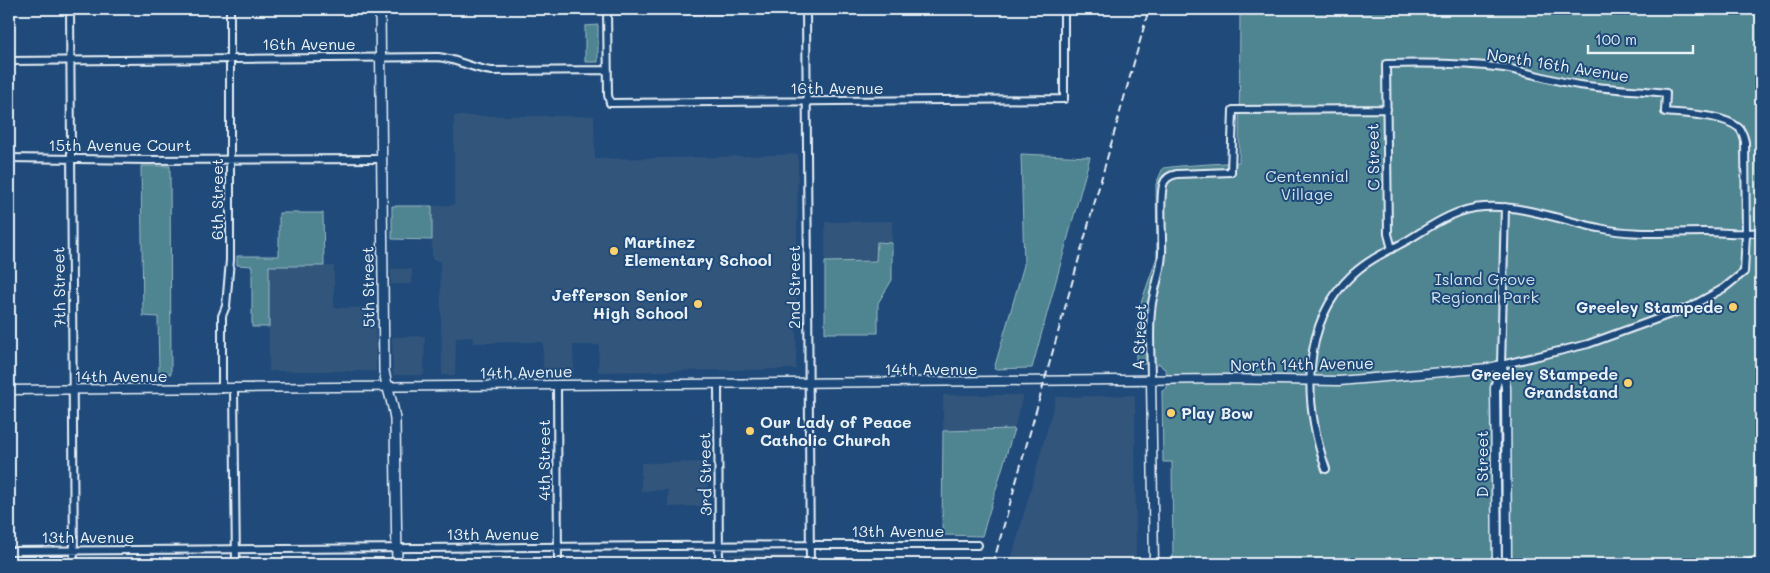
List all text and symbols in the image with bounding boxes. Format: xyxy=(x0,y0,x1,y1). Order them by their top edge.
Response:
scale bar xyxy=(1588,22,1692,54)
text: 100 m xyxy=(1595,29,1637,49)
street label: 16th Avenue xyxy=(262,33,356,54)
street label: North 16th Avenue xyxy=(1485,43,1631,86)
street label: 16th Avenue xyxy=(790,77,884,98)
street label: C Street xyxy=(1361,123,1384,191)
street label: 15th Avenue Court xyxy=(49,134,191,155)
street label: 6th Street xyxy=(206,158,227,240)
park label: Centennial Village xyxy=(1265,165,1349,204)
place label: Martinez Elementary School xyxy=(624,231,772,270)
marker: Martinez Elementary School xyxy=(608,245,620,257)
street label: 2nd Street xyxy=(783,245,804,329)
street label: 7th Street xyxy=(47,246,70,328)
street label: 5th Street xyxy=(356,246,379,328)
park label: Island Grove Regional Park xyxy=(1431,268,1539,307)
place label: Jefferson Senior High School xyxy=(551,284,688,323)
place label: Greeley Stampede xyxy=(1576,296,1723,317)
marker: Jefferson Senior High School xyxy=(692,298,704,310)
marker: Greeley Stampede xyxy=(1727,301,1739,313)
street label: A Street xyxy=(1127,303,1150,371)
street label: North 14th Avenue xyxy=(1230,352,1374,375)
street label: 14th Avenue xyxy=(884,358,978,379)
street label: 14th Avenue xyxy=(479,360,573,383)
place label: Greeley Stampede Grandstand xyxy=(1471,363,1618,402)
street label: 14th Avenue xyxy=(74,365,168,386)
marker: Greeley Stampede Grandstand xyxy=(1622,377,1634,389)
place label: Play Bow xyxy=(1181,402,1253,423)
marker: Play Bow xyxy=(1165,407,1177,419)
place label: Our Lady of Peace Catholic Church xyxy=(760,411,912,450)
street label: 4th Street xyxy=(533,419,554,501)
marker: Our Lady of Peace Catholic Church xyxy=(744,425,756,437)
street label: D Street xyxy=(1471,430,1492,498)
street label: 3rd Street xyxy=(693,432,716,516)
street label: 13th Avenue xyxy=(851,520,945,541)
street label: 13th Avenue xyxy=(446,523,540,544)
street label: 13th Avenue xyxy=(41,526,135,547)

